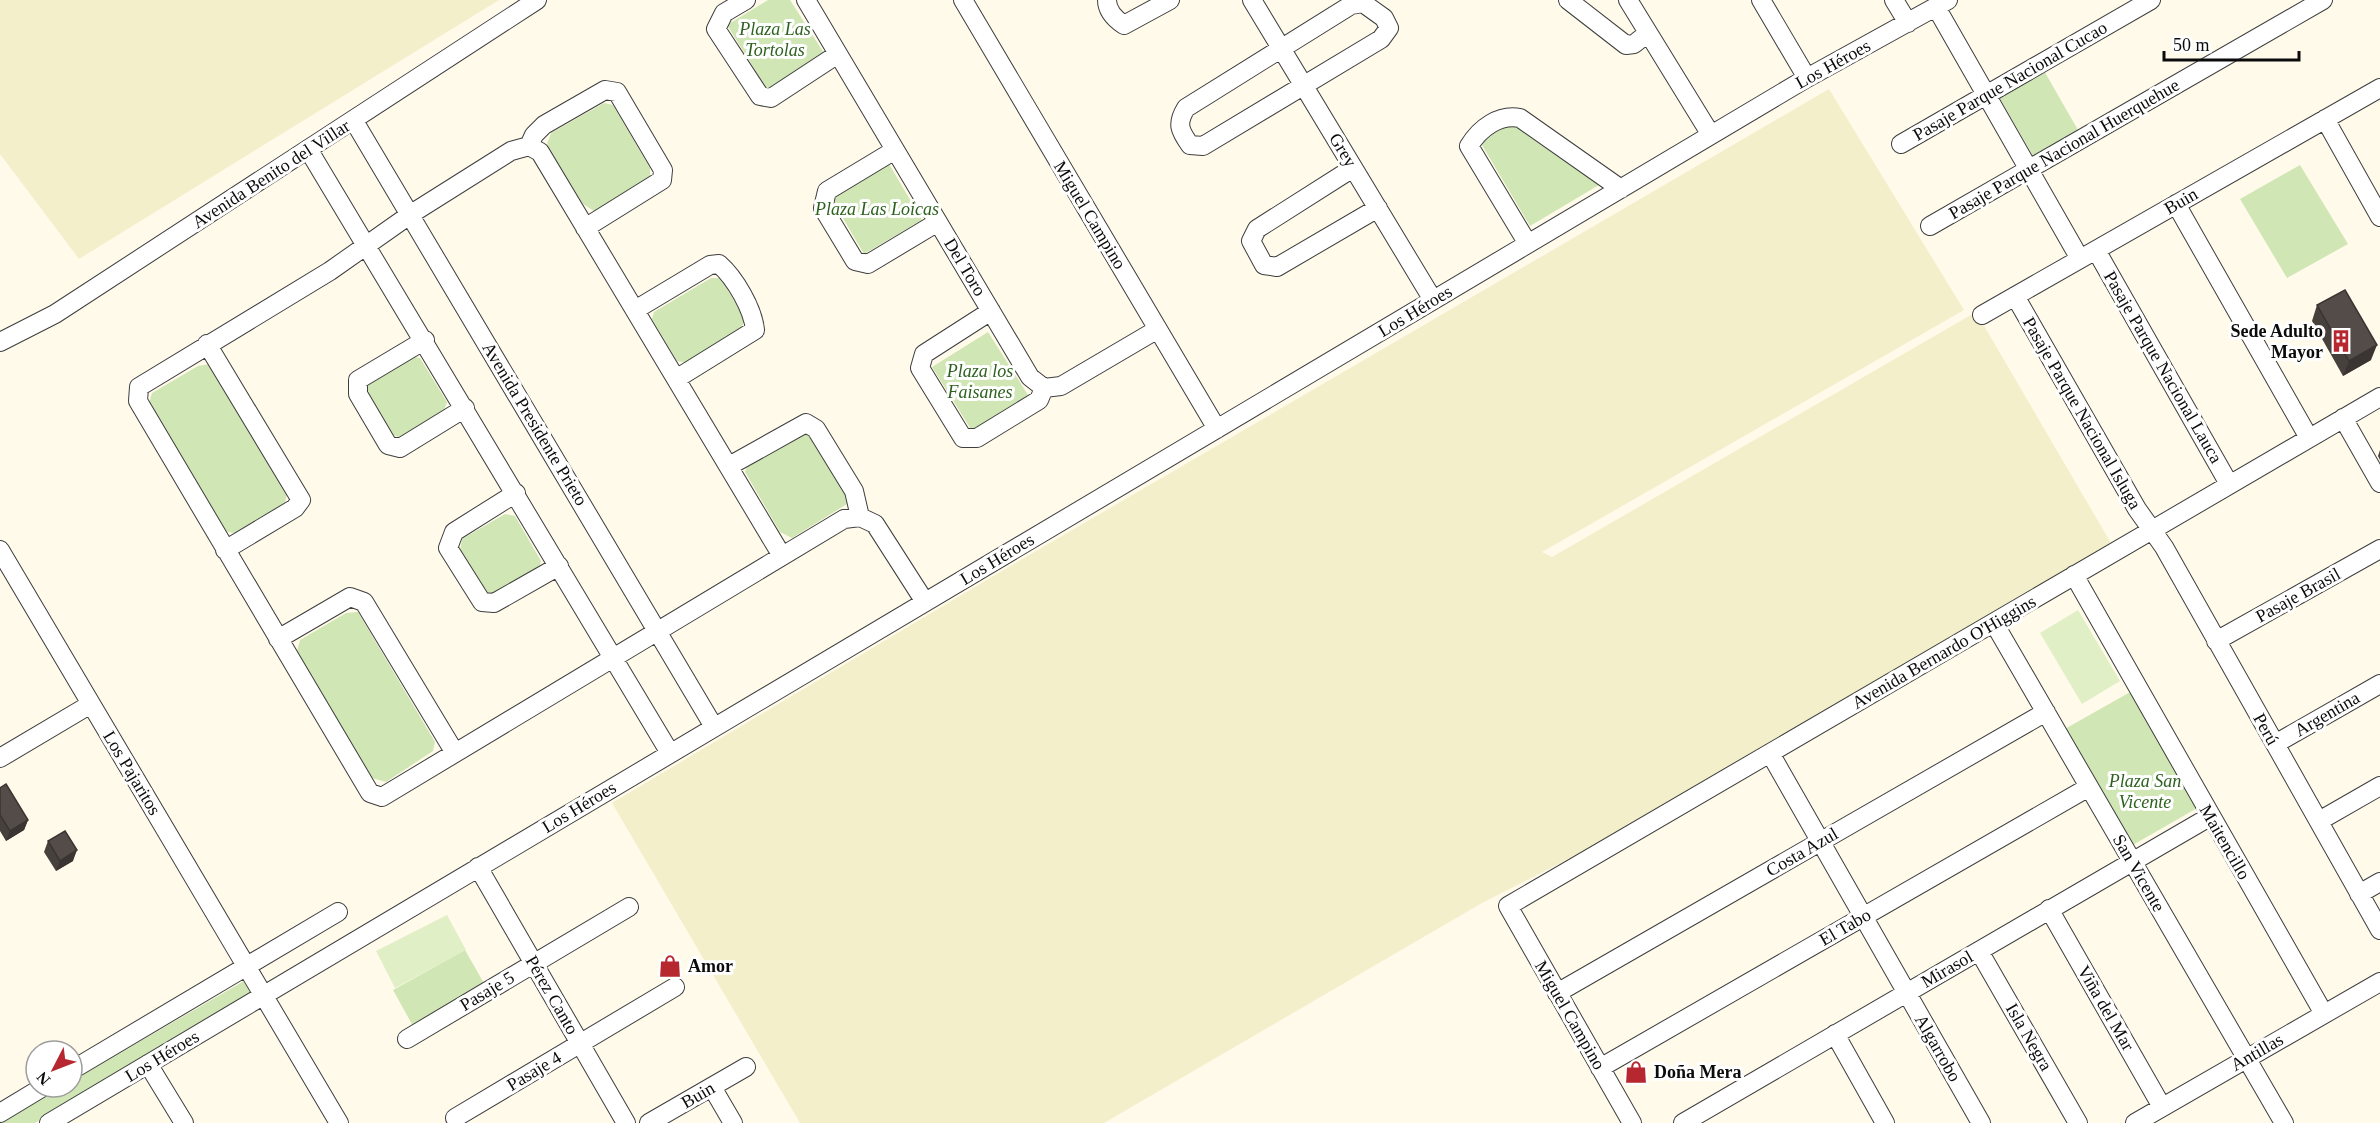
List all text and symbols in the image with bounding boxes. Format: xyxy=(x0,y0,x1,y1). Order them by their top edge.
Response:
street label: Pasaje Parque Nacional Cucao xyxy=(1910,17,2110,145)
park label: Plaza Las Tortolas xyxy=(738,19,811,60)
scale bar xyxy=(2164,24,2299,62)
street label: Los Héroes xyxy=(1792,35,1874,93)
text: 50 m xyxy=(2173,35,2210,55)
street label: Pasaje Parque Nacional Huerquehue xyxy=(1945,75,2183,223)
street label: Avenida Benito del Villar xyxy=(189,116,353,232)
street label: Grey xyxy=(1325,129,1361,171)
street label: Miguel Campino xyxy=(1050,157,1130,273)
street label: Buin xyxy=(2161,184,2201,218)
park label: Plaza Las Loicas xyxy=(814,199,939,219)
street label: Del Toro xyxy=(940,234,990,300)
street label: Pasaje Parque Nacional Lauca xyxy=(2100,267,2226,467)
street label: Los Héroes xyxy=(1374,281,1456,341)
street label: Pasaje Parque Nacional Isluga xyxy=(2019,313,2145,513)
place label: Sede Adulto Mayor xyxy=(2230,321,2323,362)
building icon: Sede Adulto Mayor xyxy=(2328,328,2354,354)
street label: Avenida Presidente Prieto xyxy=(478,339,592,509)
park label: Plaza los Faisanes xyxy=(946,361,1013,402)
street label: Los Héroes xyxy=(956,529,1038,589)
street label: Pasaje Brasil xyxy=(2252,564,2344,626)
street label: Avenida Bernardo O'Higgins xyxy=(1849,591,2039,713)
street label: Argentina xyxy=(2291,687,2363,741)
street label: Perú xyxy=(2249,710,2283,748)
street label: Los Pajaritos xyxy=(99,727,165,819)
park label: Plaza San Vicente xyxy=(2108,771,2181,812)
street label: Los Héroes xyxy=(538,777,620,837)
street label: Maitencillo xyxy=(2196,801,2254,883)
street label: Costa Azul xyxy=(1763,823,1841,881)
street label: San Vicente xyxy=(2109,831,2169,915)
street label: El Tabo xyxy=(1816,904,1874,950)
street label: Mirasol xyxy=(1918,946,1976,992)
street label: Pérez Canto xyxy=(521,952,583,1038)
shop icon: Amor xyxy=(657,953,683,979)
place label: Amor xyxy=(688,956,733,976)
street label: Miguel Campino xyxy=(1531,957,1609,1073)
street label: Viña del Mar xyxy=(2074,962,2138,1054)
street label: Pasaje 5 xyxy=(456,967,518,1015)
street label: Isla Negra xyxy=(2002,1000,2056,1074)
street label: Algarrobo xyxy=(1911,1011,1965,1085)
street label: Los Héroes xyxy=(121,1026,203,1086)
street label: Antillas xyxy=(2227,1029,2287,1075)
north arrow xyxy=(24,1039,84,1099)
street label: Pasaje 4 xyxy=(503,1047,565,1095)
shop icon: Doña Mera xyxy=(1623,1059,1649,1085)
place label: Doña Mera xyxy=(1654,1062,1741,1082)
text: N xyxy=(33,1068,53,1089)
street label: Buin xyxy=(678,1078,718,1112)

